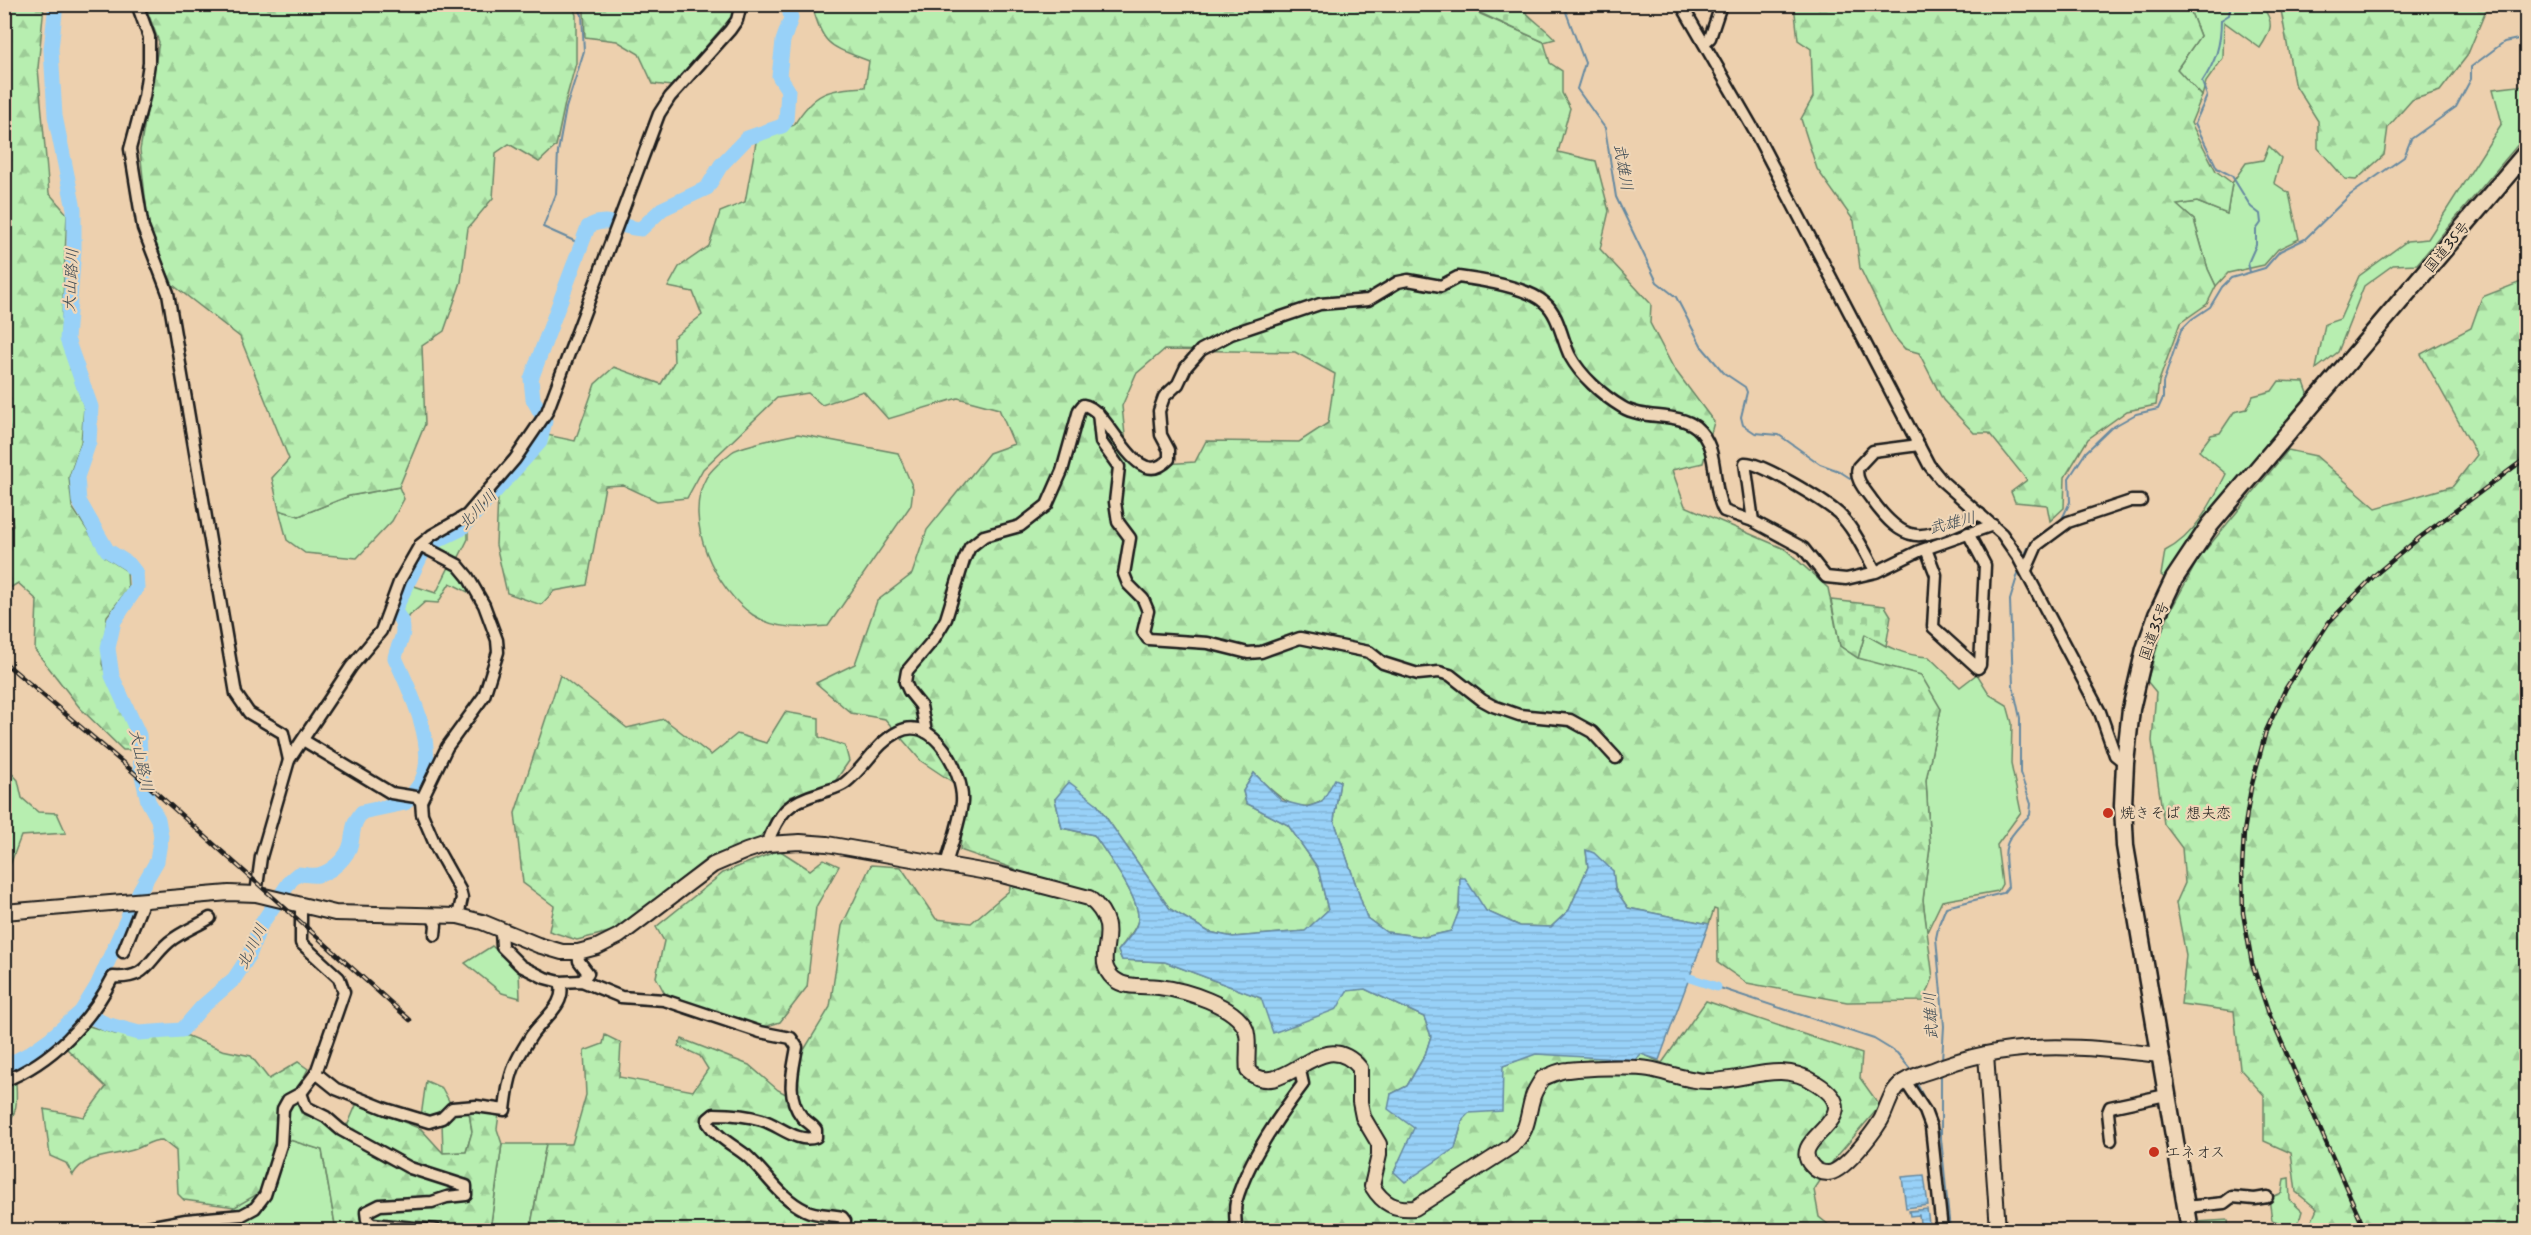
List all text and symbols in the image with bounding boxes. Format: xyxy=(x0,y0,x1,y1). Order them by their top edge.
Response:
water label: 武雄川 xyxy=(1606,141,1639,193)
street label: 国道35号 xyxy=(2419,216,2477,279)
water label: 大山路川 xyxy=(57,247,86,313)
water label: 北川川 xyxy=(452,484,504,536)
water label: 武雄川 xyxy=(1926,506,1979,541)
street label: 国道35号 xyxy=(2133,598,2177,664)
water label: 大山路川 xyxy=(122,726,159,794)
place label: 焼きそば 想夫恋 xyxy=(2120,802,2231,826)
marker: 焼きそば 想夫恋 xyxy=(2101,806,2115,820)
water label: 北川川 xyxy=(231,920,274,974)
water label: 武雄川 xyxy=(1918,991,1945,1041)
place label: エネオス xyxy=(2166,1141,2225,1165)
marker: エネオス xyxy=(2147,1145,2161,1159)

